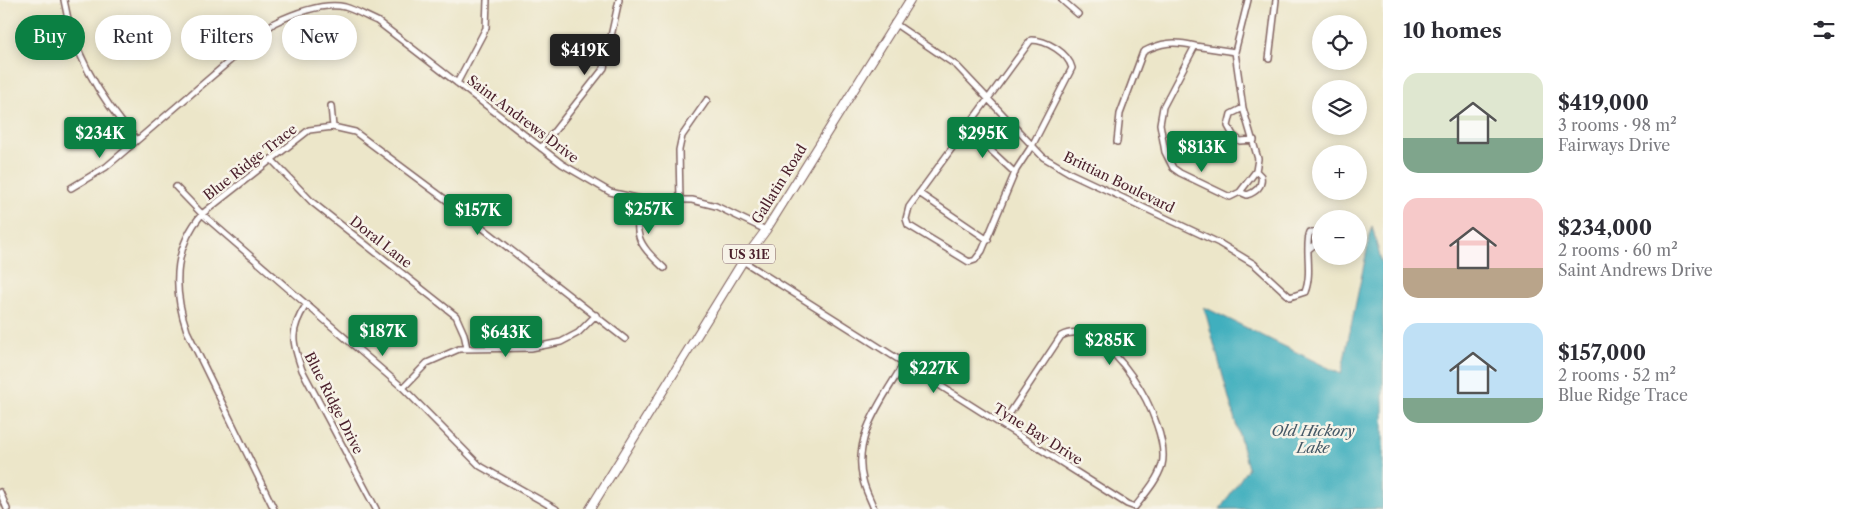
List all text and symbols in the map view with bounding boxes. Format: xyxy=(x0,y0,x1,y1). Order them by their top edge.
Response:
chip: Buy xyxy=(15,15,85,60)
chip: Rent xyxy=(95,15,171,60)
chip: Filters xyxy=(181,15,272,60)
chip: New xyxy=(282,15,357,60)
map controls xyxy=(1312,15,1367,265)
button: locate xyxy=(1312,15,1367,70)
icon: filters xyxy=(1810,16,1838,44)
text: 10 homes xyxy=(1403,18,1502,43)
pin: $419K xyxy=(550,34,620,76)
text: $419K xyxy=(561,40,609,60)
street label: Saint Andrews Drive xyxy=(464,71,583,167)
button: layers xyxy=(1312,80,1367,135)
text: $419,000 xyxy=(1558,90,1649,115)
icon: home xyxy=(1443,93,1503,153)
text: 3 rooms · 98 m² xyxy=(1558,115,1677,135)
pin: $234K xyxy=(65,116,135,159)
pin: $295K xyxy=(948,116,1018,159)
street label: Blue Ridge Trace xyxy=(200,120,300,204)
text: $234K xyxy=(75,123,125,143)
text: $295K xyxy=(958,123,1008,143)
pin: $813K xyxy=(1167,130,1237,173)
text: Fairways Drive xyxy=(1558,135,1670,155)
text: $813K xyxy=(1178,137,1226,157)
street label: Gallatin Road xyxy=(747,140,811,227)
button: + xyxy=(1312,145,1367,200)
street label: Brittian Boulevard xyxy=(1060,147,1178,217)
pin: $257K xyxy=(614,192,684,235)
pin: $157K xyxy=(443,194,513,236)
text: $257K xyxy=(625,199,673,219)
text: $157K xyxy=(455,200,501,220)
button: − xyxy=(1312,210,1367,265)
street label: Doral Lane xyxy=(346,212,416,272)
text: $234,000 xyxy=(1558,215,1652,240)
icon: home xyxy=(1443,218,1503,278)
text: 2 rooms · 60 m² xyxy=(1558,240,1678,260)
road number: US 31E xyxy=(723,244,775,264)
text: Saint Andrews Drive xyxy=(1558,260,1713,280)
pin: $187K xyxy=(348,314,418,357)
pin: $643K xyxy=(471,316,541,358)
text: $187K xyxy=(359,321,407,341)
text: $643K xyxy=(481,322,531,342)
pin: $285K xyxy=(1075,324,1145,366)
text: $285K xyxy=(1085,330,1135,350)
text: $157,000 xyxy=(1558,340,1646,365)
icon: home xyxy=(1443,343,1503,403)
street label: Blue Ridge Drive xyxy=(300,349,368,457)
pin: $227K xyxy=(899,352,969,394)
text: $227K xyxy=(910,358,958,378)
text: 2 rooms · 52 m² xyxy=(1558,365,1676,385)
text: Blue Ridge Trace xyxy=(1558,385,1688,405)
street label: Tyne Bay Drive xyxy=(990,399,1086,469)
water label: Old Hickory Lake xyxy=(1271,421,1355,457)

